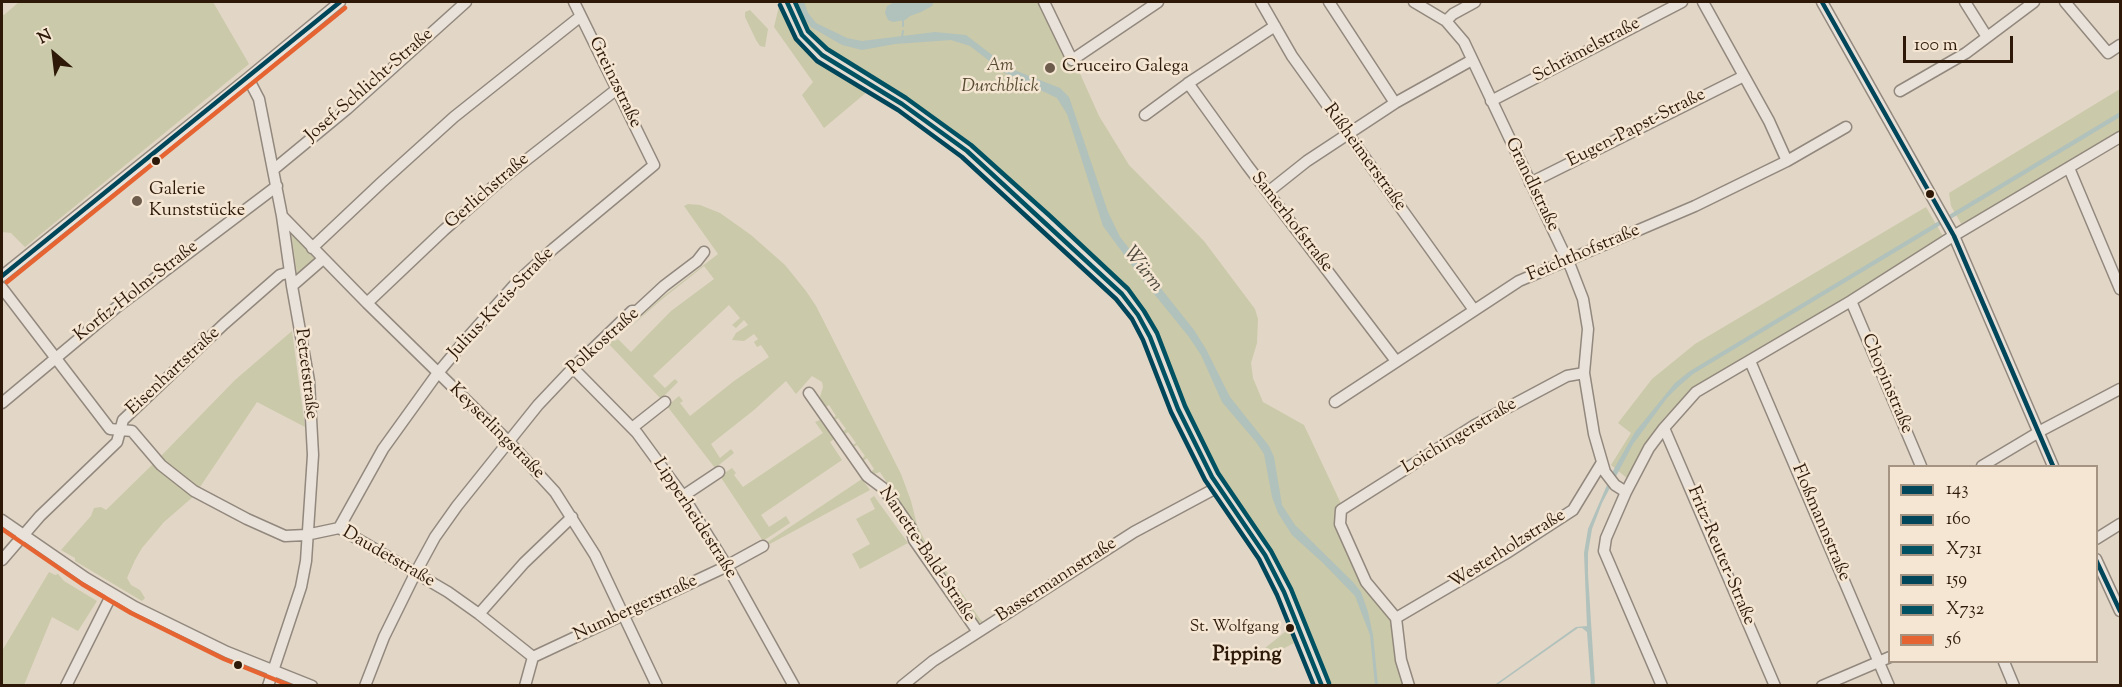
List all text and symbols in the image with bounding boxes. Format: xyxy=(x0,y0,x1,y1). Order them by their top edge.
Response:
street label: Schrämelstraße xyxy=(1530,14,1644,88)
north arrow xyxy=(24,24,84,84)
scale bar xyxy=(1906,24,2016,62)
text: N xyxy=(34,25,56,51)
street label: Josef-Schlicht-Straße xyxy=(302,25,438,147)
text: 100 m xyxy=(1914,33,1958,59)
street label: Greinzstraße xyxy=(583,34,645,132)
park label: Am Durchblick xyxy=(961,56,1039,98)
place label: Cruceiro Galega xyxy=(1062,57,1189,79)
marker: Cruceiro Galega xyxy=(1043,61,1057,75)
street label: Eugen-Papst-Straße xyxy=(1564,85,1710,173)
street label: Rißheimerstraße xyxy=(1318,100,1410,216)
street label: Grandlstraße xyxy=(1499,135,1563,235)
street label: Gerlichstraße xyxy=(441,150,535,234)
unlabelled marker xyxy=(150,155,162,167)
street label: Samerhofstraße xyxy=(1245,169,1337,277)
place label: Galerie Kunststücke xyxy=(149,180,245,222)
unlabelled marker xyxy=(1924,188,1936,200)
marker: Galerie Kunststücke xyxy=(130,194,144,208)
street label: Feichthofstraße xyxy=(1524,221,1644,287)
street label: Korfiz-Holm-Straße xyxy=(71,237,203,347)
water label: Würm xyxy=(1117,242,1167,298)
street label: Julius-Kreis-Straße xyxy=(445,244,559,364)
street label: Polkostraße xyxy=(563,304,645,380)
street label: Eisenhartstraße xyxy=(123,323,225,421)
street label: Petzetstraße xyxy=(289,327,321,421)
street label: Chopinstraße xyxy=(1855,331,1917,437)
street label: Keyserlingstraße xyxy=(443,379,549,485)
street label: Loichingerstraße xyxy=(1399,394,1521,480)
street label: Lipperheidestraße xyxy=(647,455,741,583)
street label: Floßmannstraße xyxy=(1786,461,1854,585)
legend xyxy=(1888,465,2098,663)
text: 143 xyxy=(1946,477,1968,503)
street label: Nanette-Bald-Straße xyxy=(873,483,979,627)
street label: Fritz-Reuter-Straße xyxy=(1681,483,1759,629)
street label: Westerholzstraße xyxy=(1446,506,1570,594)
text: 160 xyxy=(1946,507,1971,533)
street label: Daudetstraße xyxy=(338,523,438,593)
street label: Bassermannstraße xyxy=(993,534,1121,628)
text: X731 xyxy=(1946,537,1982,563)
text: 159 xyxy=(1946,567,1967,593)
street label: Numbergerstraße xyxy=(571,571,701,647)
text: X732 xyxy=(1946,597,1984,623)
place label: St. Wolfgang xyxy=(1190,618,1279,638)
marker: St. Wolfgang xyxy=(1284,622,1296,634)
text: 56 xyxy=(1946,627,1961,653)
district label: Pipping xyxy=(1213,643,1281,669)
unlabelled marker xyxy=(232,659,244,671)

